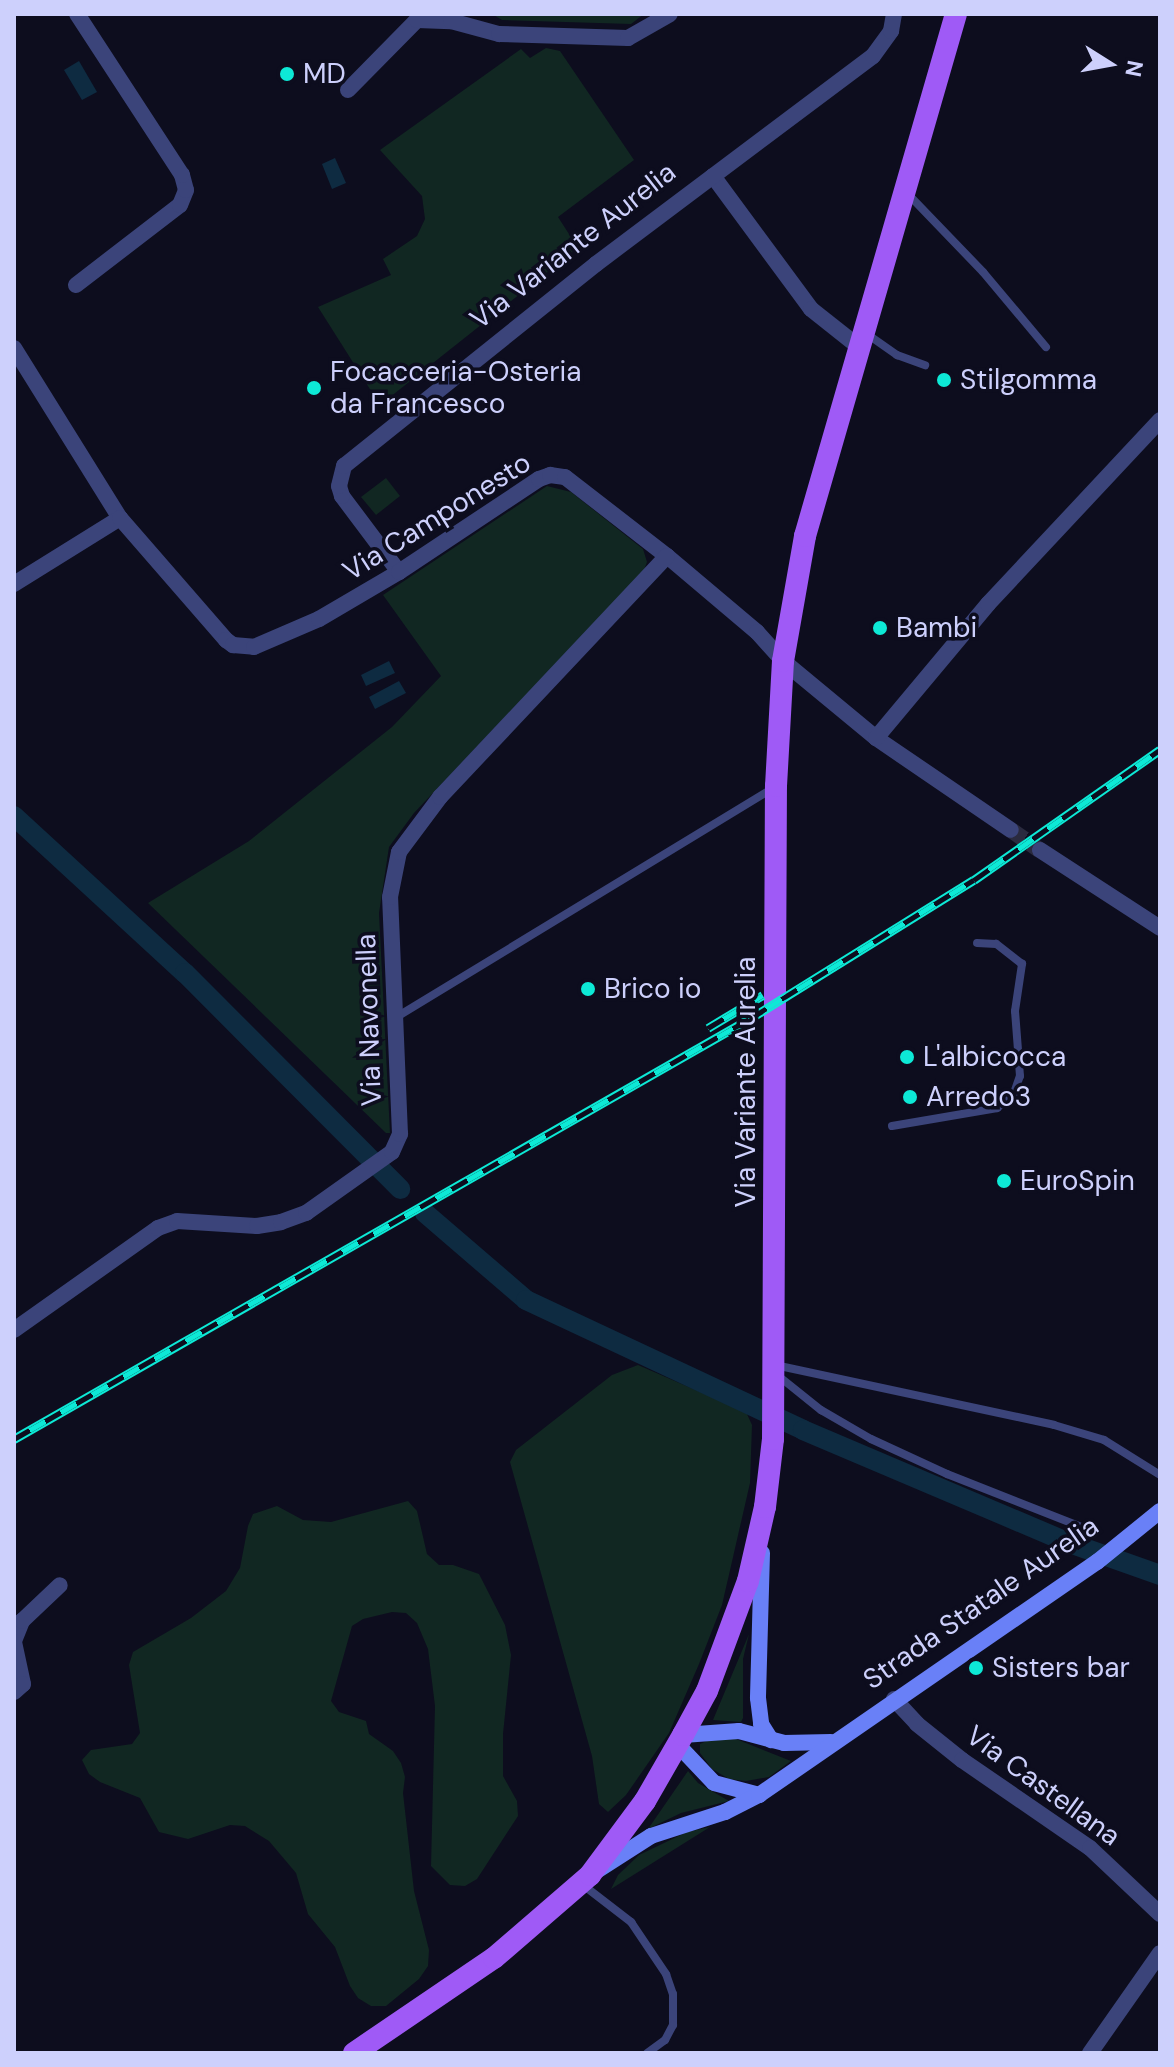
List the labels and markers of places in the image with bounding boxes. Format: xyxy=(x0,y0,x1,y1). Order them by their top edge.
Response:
place label: MD xyxy=(303,57,346,91)
marker: MD xyxy=(278,65,296,83)
place label: Focacceria-Osteria da Francesco xyxy=(330,355,582,421)
place label: Stilgomma xyxy=(960,363,1097,397)
marker: Stilgomma xyxy=(935,371,953,389)
marker: Focacceria-Osteria da Francesco xyxy=(305,379,323,397)
place label: Bambi xyxy=(896,611,977,645)
marker: Bambi xyxy=(871,619,889,637)
place label: Brico io xyxy=(604,972,701,1006)
marker: Brico io xyxy=(579,980,597,998)
place label: L'albicocca xyxy=(923,1040,1066,1074)
marker: L'albicocca xyxy=(898,1048,916,1066)
place label: Arredo3 xyxy=(926,1080,1031,1114)
marker: Arredo3 xyxy=(901,1088,919,1106)
place label: EuroSpin xyxy=(1020,1164,1135,1198)
marker: EuroSpin xyxy=(995,1172,1013,1190)
place label: Sisters bar xyxy=(992,1651,1130,1685)
marker: Sisters bar xyxy=(967,1659,985,1677)

